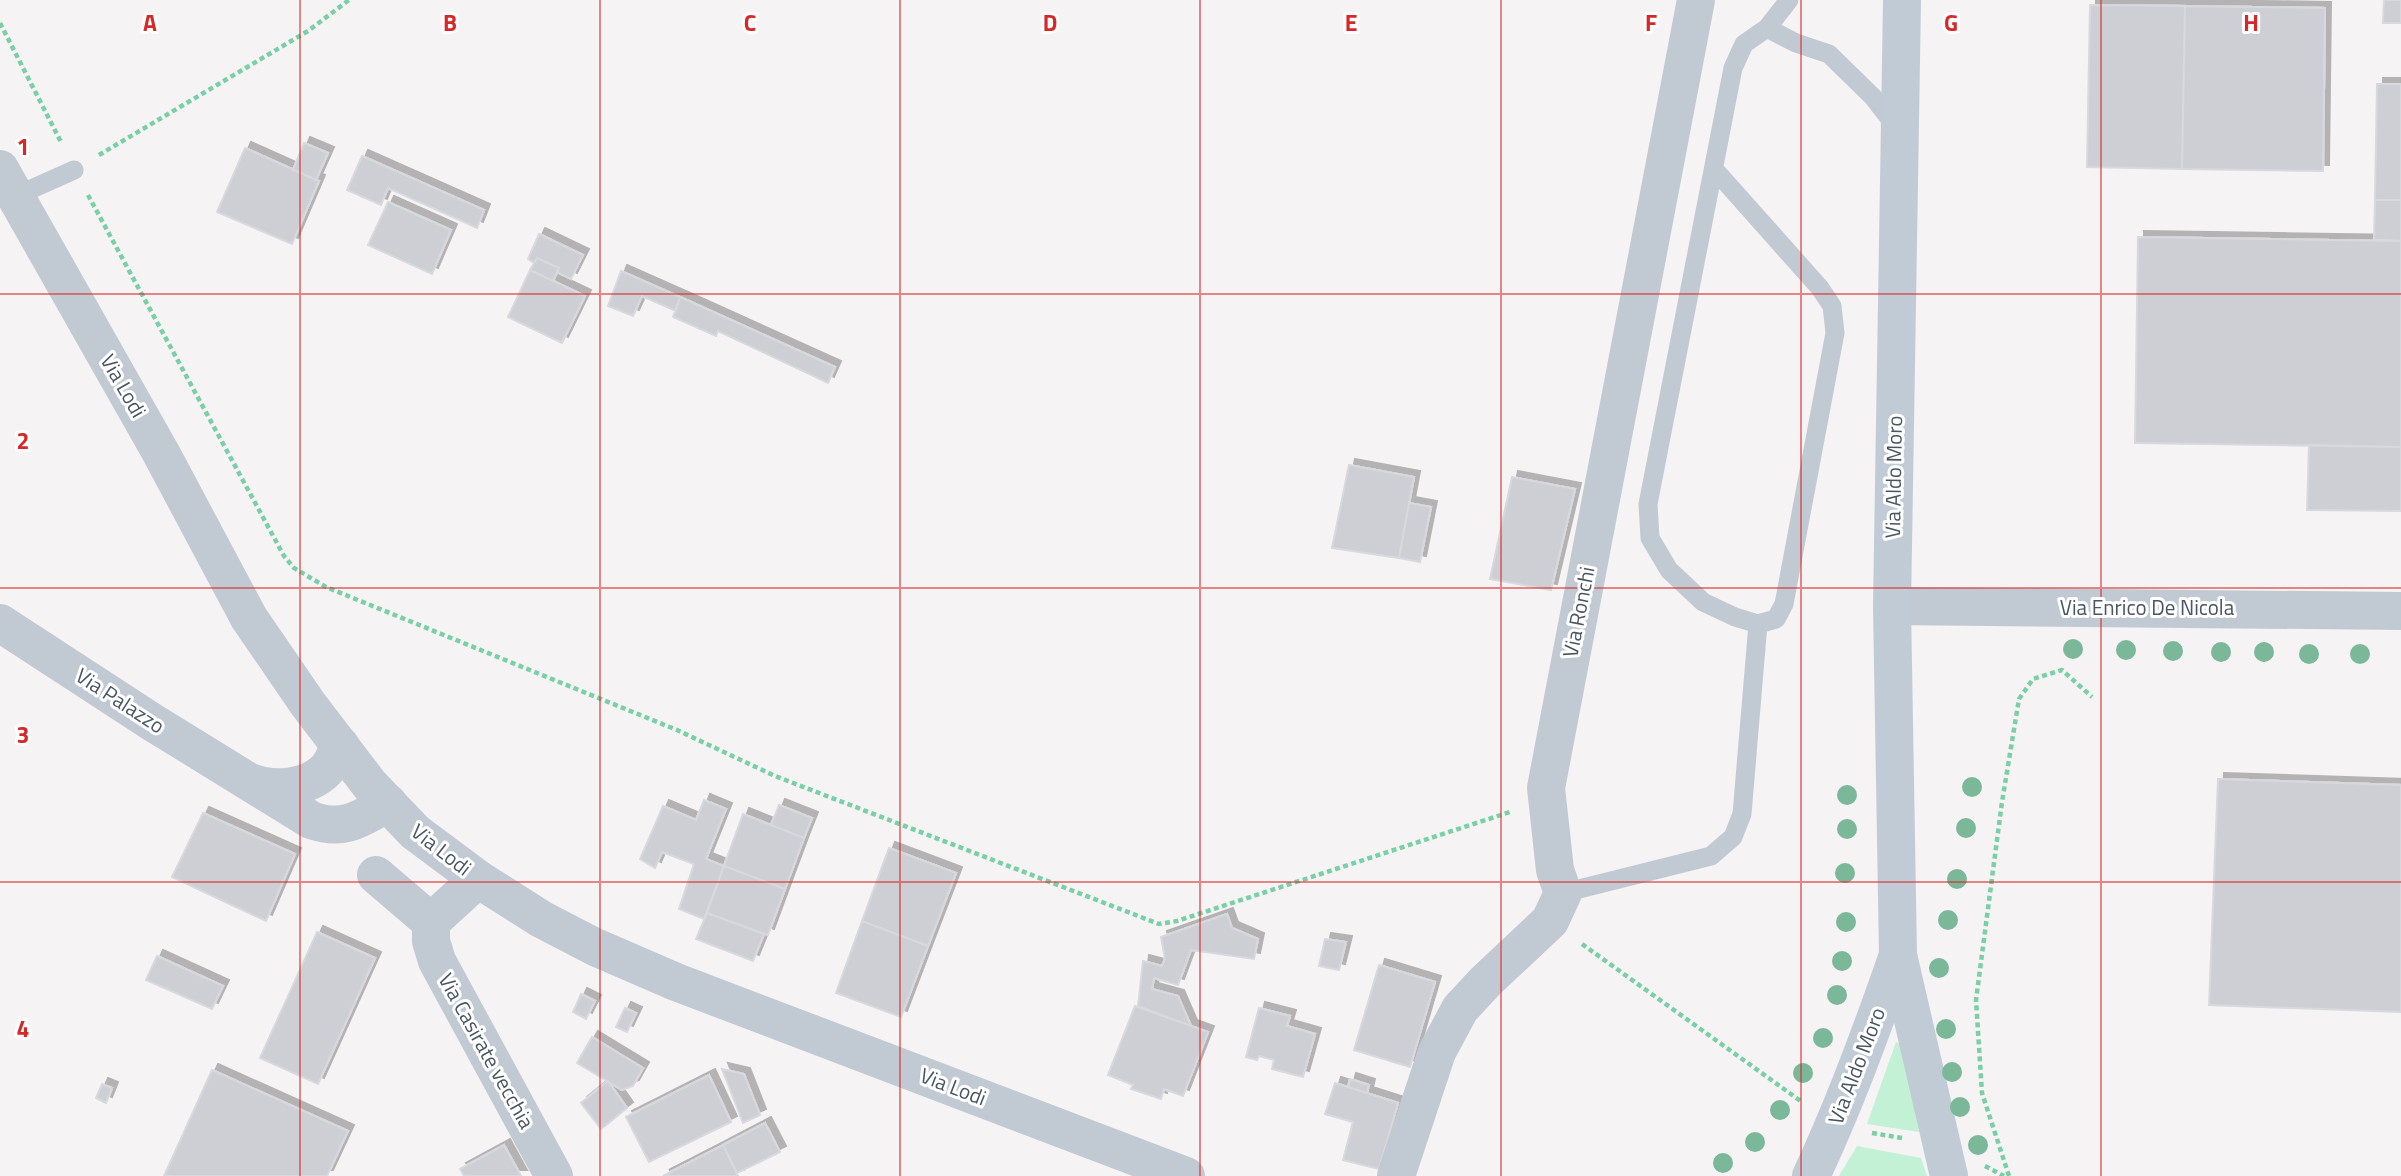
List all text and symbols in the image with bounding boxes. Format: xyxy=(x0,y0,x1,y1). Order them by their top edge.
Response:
text: A xyxy=(143,5,157,40)
text: B xyxy=(443,5,457,40)
text: C xyxy=(744,5,756,40)
text: D xyxy=(1043,5,1057,40)
text: E xyxy=(1345,5,1357,40)
text: F xyxy=(1645,5,1657,40)
text: G xyxy=(1944,5,1958,40)
text: H xyxy=(2243,5,2259,40)
text: 1 xyxy=(17,129,29,164)
street label: Via Lodi xyxy=(93,348,155,423)
street label: Via Aldo Moro xyxy=(1876,415,1910,539)
text: 2 xyxy=(17,423,29,458)
street label: Via Ronchi xyxy=(1554,564,1603,660)
street label: Via Enrico De Nicola xyxy=(2060,591,2235,623)
street label: Via Palazzo xyxy=(70,659,171,741)
text: 3 xyxy=(17,717,29,752)
street label: Via Lodi xyxy=(405,815,479,883)
street label: Via Casirate vecchia xyxy=(431,967,543,1135)
street label: Via Aldo Moro xyxy=(1819,1003,1893,1129)
text: 4 xyxy=(17,1011,29,1046)
street label: Via Lodi xyxy=(916,1059,991,1113)

